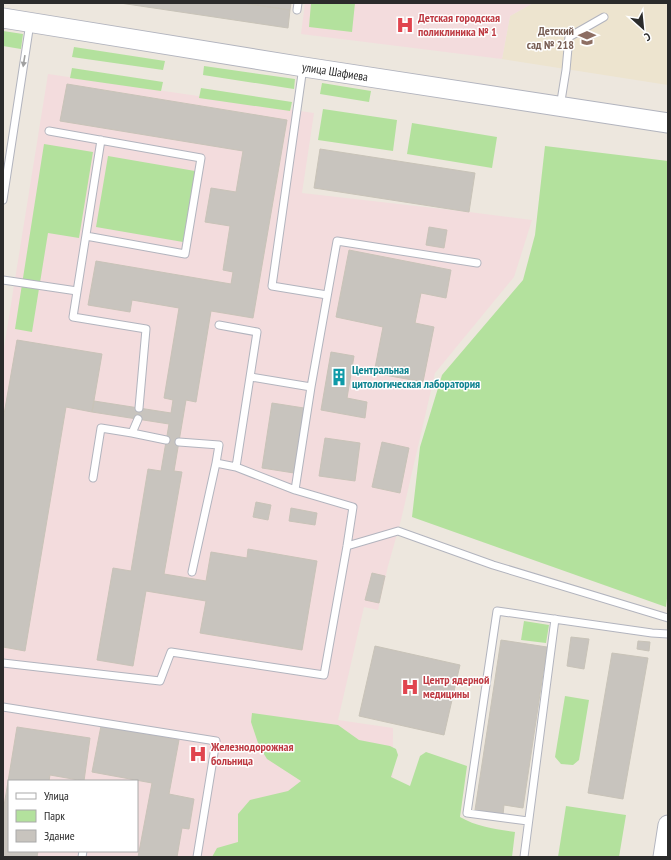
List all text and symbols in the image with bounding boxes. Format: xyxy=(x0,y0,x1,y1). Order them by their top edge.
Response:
north arrow xyxy=(623,8,663,48)
place label: Детская городская поликлиника № 1 xyxy=(418,10,500,39)
hospital icon: Детская городская поликлиника № 1 xyxy=(395,15,415,35)
place label: Детский сад № 218 xyxy=(527,23,574,52)
school or university icon: Детский сад № 218 xyxy=(577,28,597,48)
text: С xyxy=(642,30,653,44)
one-way arrow xyxy=(21,55,27,67)
street label: улица Шафиева xyxy=(301,59,369,84)
place label: Центральная цитологическая лаборатория xyxy=(352,362,480,391)
building icon: Центральная цитологическая лаборатория xyxy=(329,367,349,387)
place label: Центр ядерной медицины xyxy=(423,672,489,701)
hospital icon: Центр ядерной медицины xyxy=(400,677,420,697)
place label: Железнодорожная больница xyxy=(210,739,293,768)
hospital icon: Железнодорожная больница xyxy=(188,744,208,764)
legend xyxy=(8,780,138,852)
text: Улица xyxy=(44,788,69,803)
text: Парк xyxy=(44,808,65,823)
text: Здание xyxy=(44,828,75,843)

